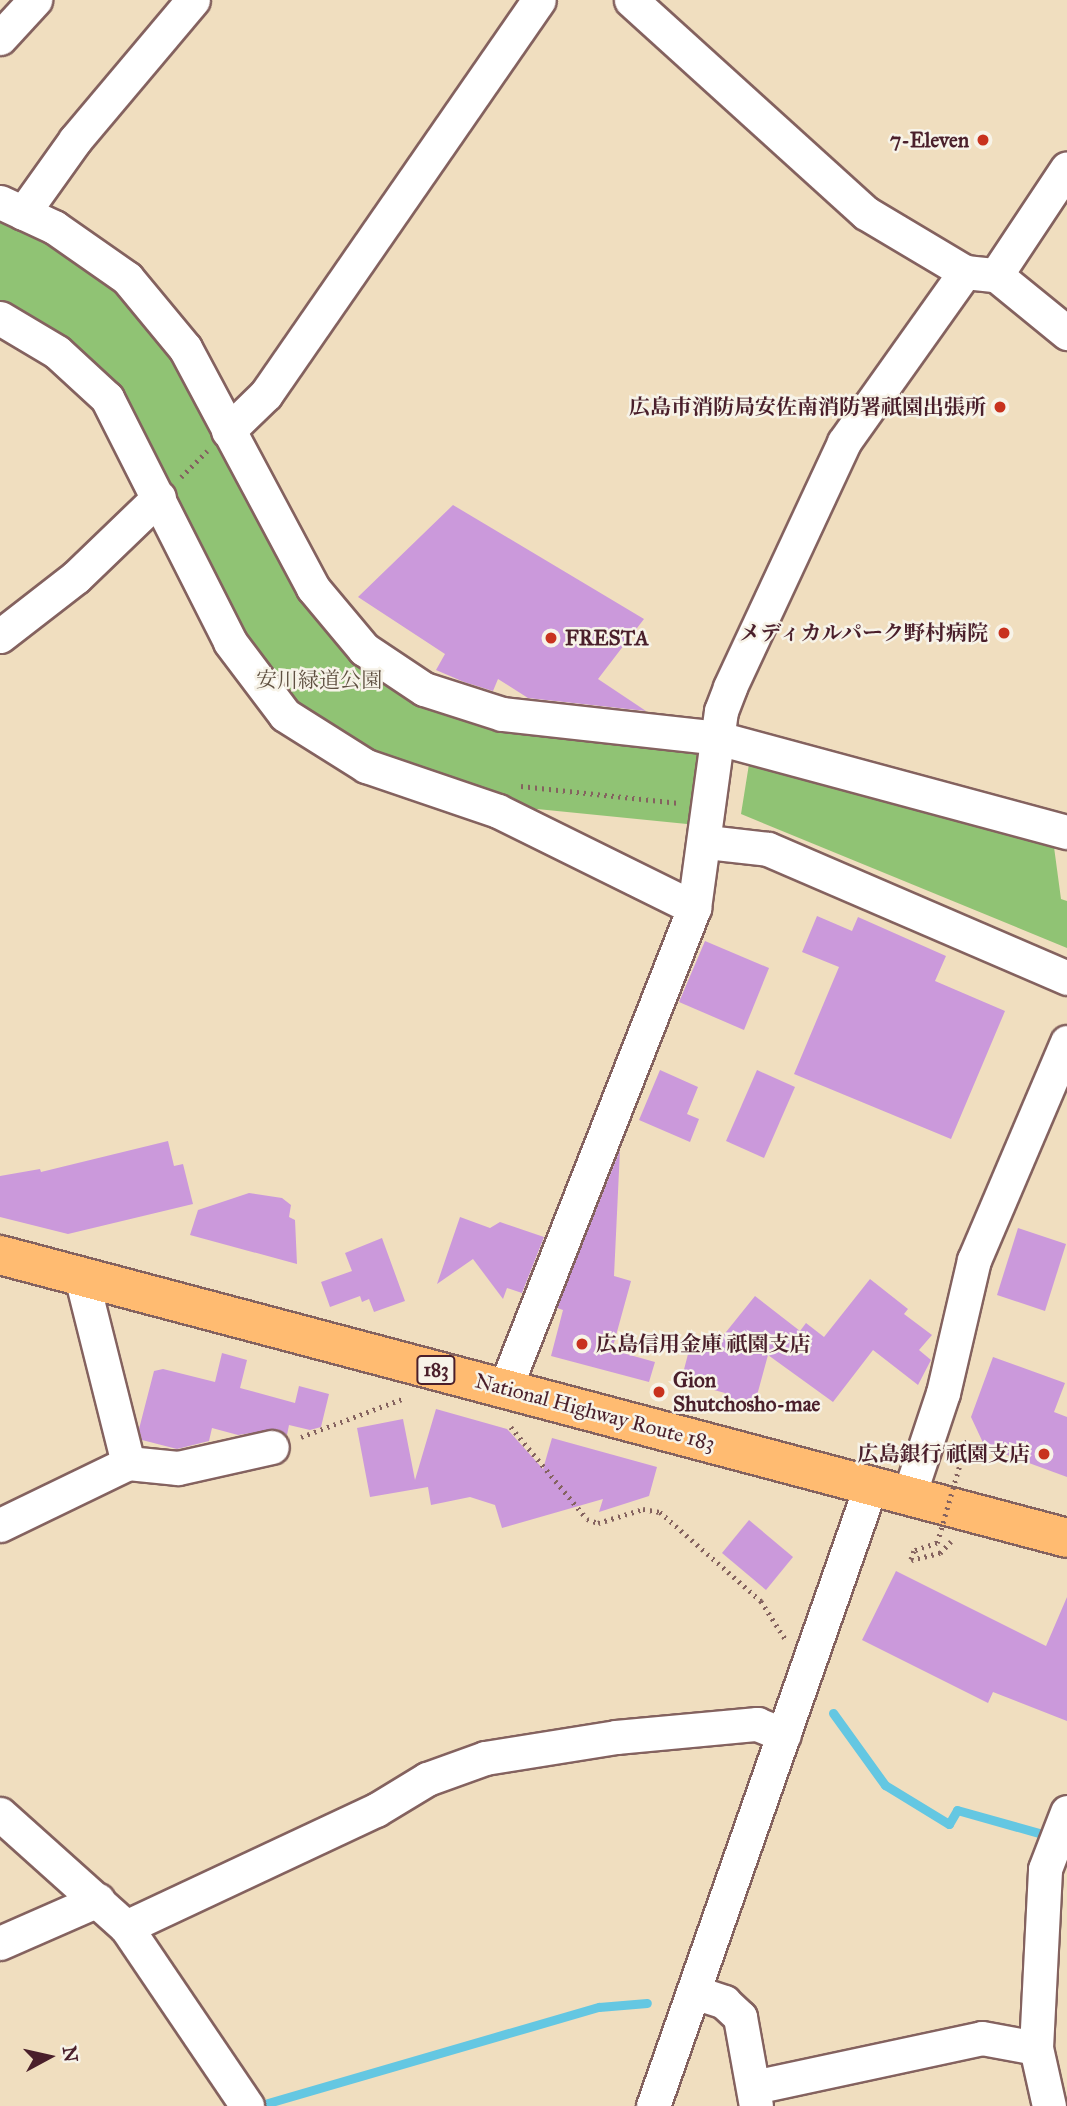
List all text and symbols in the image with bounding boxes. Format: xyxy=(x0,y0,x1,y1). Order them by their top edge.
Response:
place label: 7-Eleven xyxy=(890,127,969,153)
marker: 7-Eleven xyxy=(975,132,991,148)
place label: 広島市消防局安佐南消防署祇園出張所 xyxy=(629,394,986,420)
marker: 広島市消防局安佐南消防署祇園出張所 xyxy=(992,399,1008,415)
place label: メディカルパーク野村病院 xyxy=(736,620,988,646)
marker: メディカルパーク野村病院 xyxy=(994,623,1014,643)
place label: FRESTA xyxy=(565,625,649,651)
marker: FRESTA xyxy=(543,630,559,646)
park label: 安川緑道公園 xyxy=(256,667,382,693)
place label: 広島信用金庫 祇園支店 xyxy=(596,1331,811,1357)
marker: 広島信用金庫 祇園支店 xyxy=(574,1336,590,1352)
road number: 183 xyxy=(415,1354,457,1386)
place label: Gion Shutchosho-mae xyxy=(673,1367,820,1417)
street label: National Highway Route 183 xyxy=(472,1368,718,1456)
marker: Gion Shutchosho-mae xyxy=(651,1384,667,1400)
place label: 広島銀行 祇園支店 xyxy=(857,1441,1030,1467)
marker: 広島銀行 祇園支店 xyxy=(1036,1446,1052,1462)
north arrow xyxy=(14,2022,84,2092)
text: N xyxy=(58,2044,83,2064)

